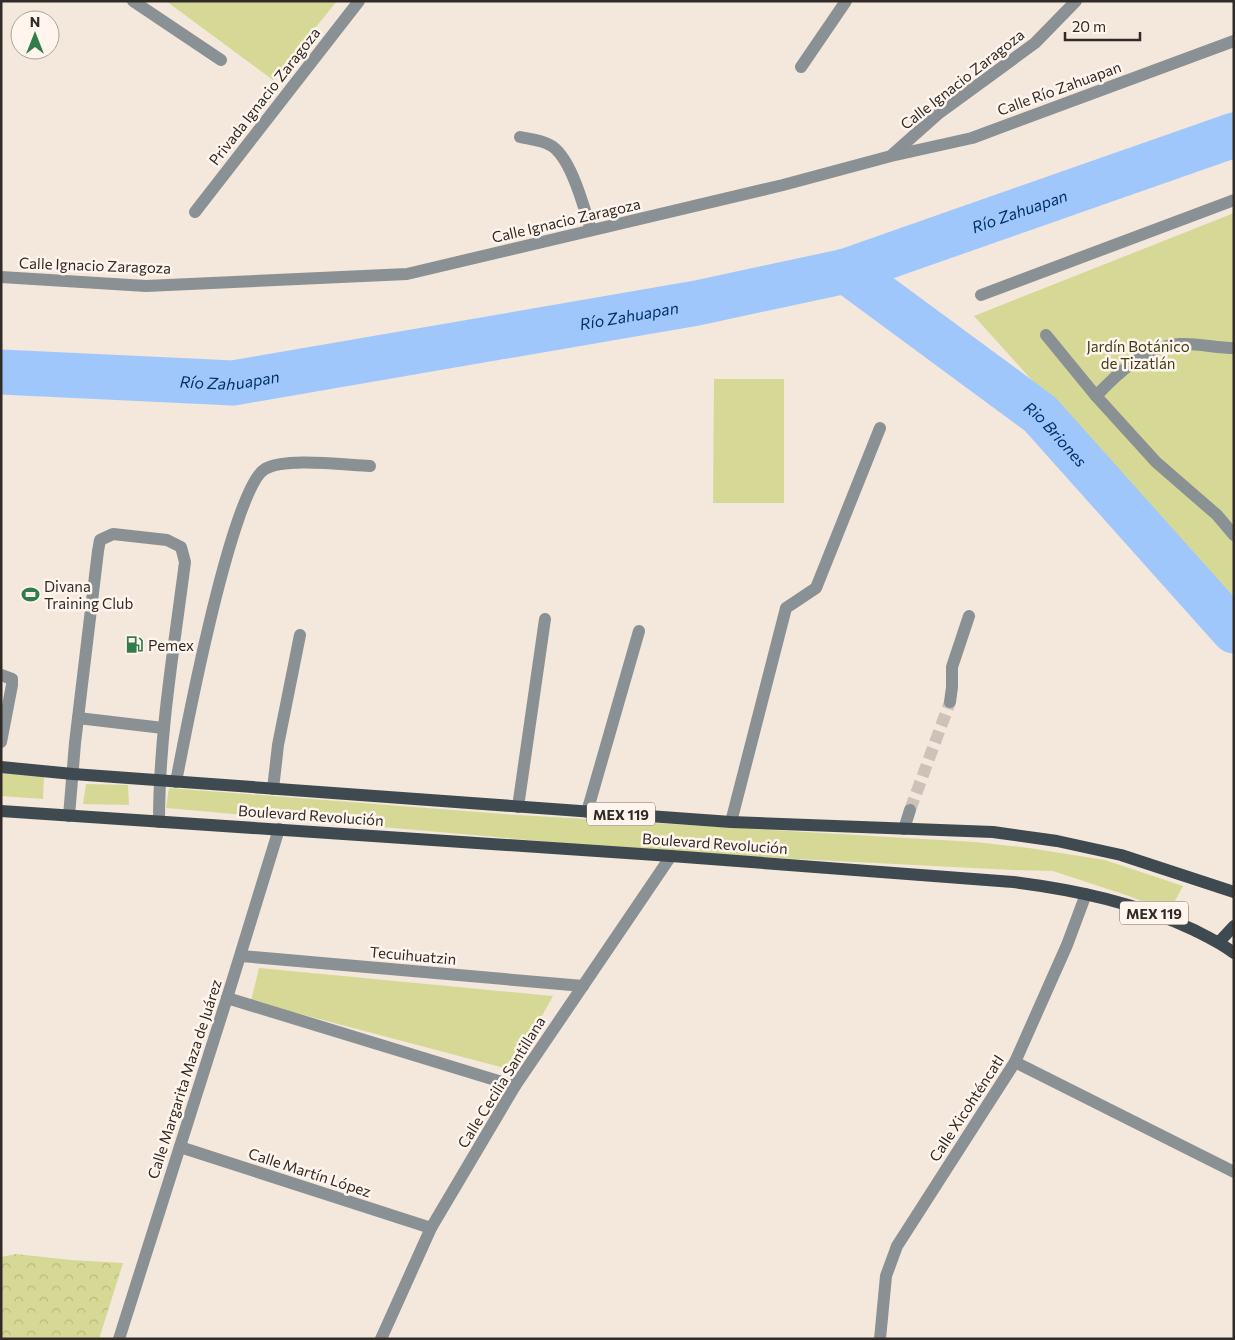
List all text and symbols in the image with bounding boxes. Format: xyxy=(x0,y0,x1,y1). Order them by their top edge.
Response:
north arrow xyxy=(10,10,60,60)
scale bar xyxy=(1065,10,1140,42)
text: N xyxy=(30,13,40,30)
text: 20 m xyxy=(1072,17,1106,35)
street label: Privada Ignacio Zaragoza xyxy=(205,24,323,168)
street label: Calle Ignacio Zaragoza xyxy=(896,25,1028,133)
street label: Calle Río Zahuapan xyxy=(995,57,1123,119)
water label: Río Zahuapan xyxy=(969,185,1070,236)
street label: Calle Ignacio Zaragoza xyxy=(490,194,642,246)
street label: Calle Ignacio Zaragoza xyxy=(19,253,171,277)
water label: Río Zahuapan xyxy=(578,297,680,333)
park label: Jardín Botánico de Tizatlán xyxy=(1086,337,1190,372)
water label: Río Zahuapan xyxy=(179,366,281,393)
water label: Rio Briones xyxy=(1021,397,1091,470)
place label: Divana Training Club xyxy=(44,577,133,612)
sports icon: Divana Training Club xyxy=(20,585,40,605)
fuel station icon: Pemex xyxy=(124,635,144,655)
place label: Pemex xyxy=(148,636,194,654)
street label: Boulevard Revolución xyxy=(238,801,384,829)
road number: MEX 119 xyxy=(587,802,655,826)
street label: Boulevard Revolución xyxy=(642,829,788,857)
road number: MEX 119 xyxy=(1120,901,1188,924)
street label: Tecuihuatzin xyxy=(369,942,457,968)
street label: Calle Margarita Maza de Juárez xyxy=(143,977,225,1181)
street label: Calle Cecilia Santillana xyxy=(453,1013,549,1151)
street label: Calle Xicohténcatl xyxy=(925,1051,1007,1165)
street label: Calle Martín López xyxy=(246,1144,374,1200)

